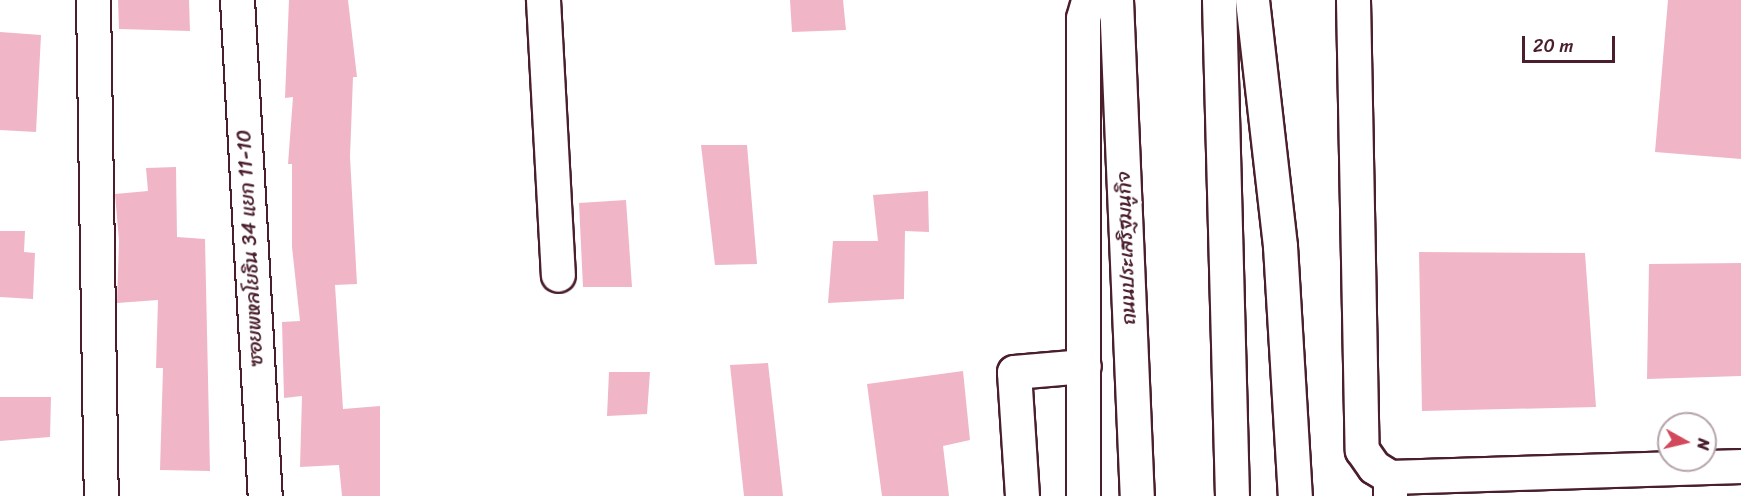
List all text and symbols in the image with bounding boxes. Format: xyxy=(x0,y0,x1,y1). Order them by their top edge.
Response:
scale bar xyxy=(1525,24,1618,62)
text: 20 m xyxy=(1533,30,1573,62)
street label: ซอยพหลโยธิน 34 แยก 11-10 xyxy=(232,129,268,367)
street label: ถนนประเสริฐมนูกิจ xyxy=(1111,171,1141,325)
north arrow xyxy=(1657,412,1717,472)
text: N xyxy=(1688,437,1718,452)

